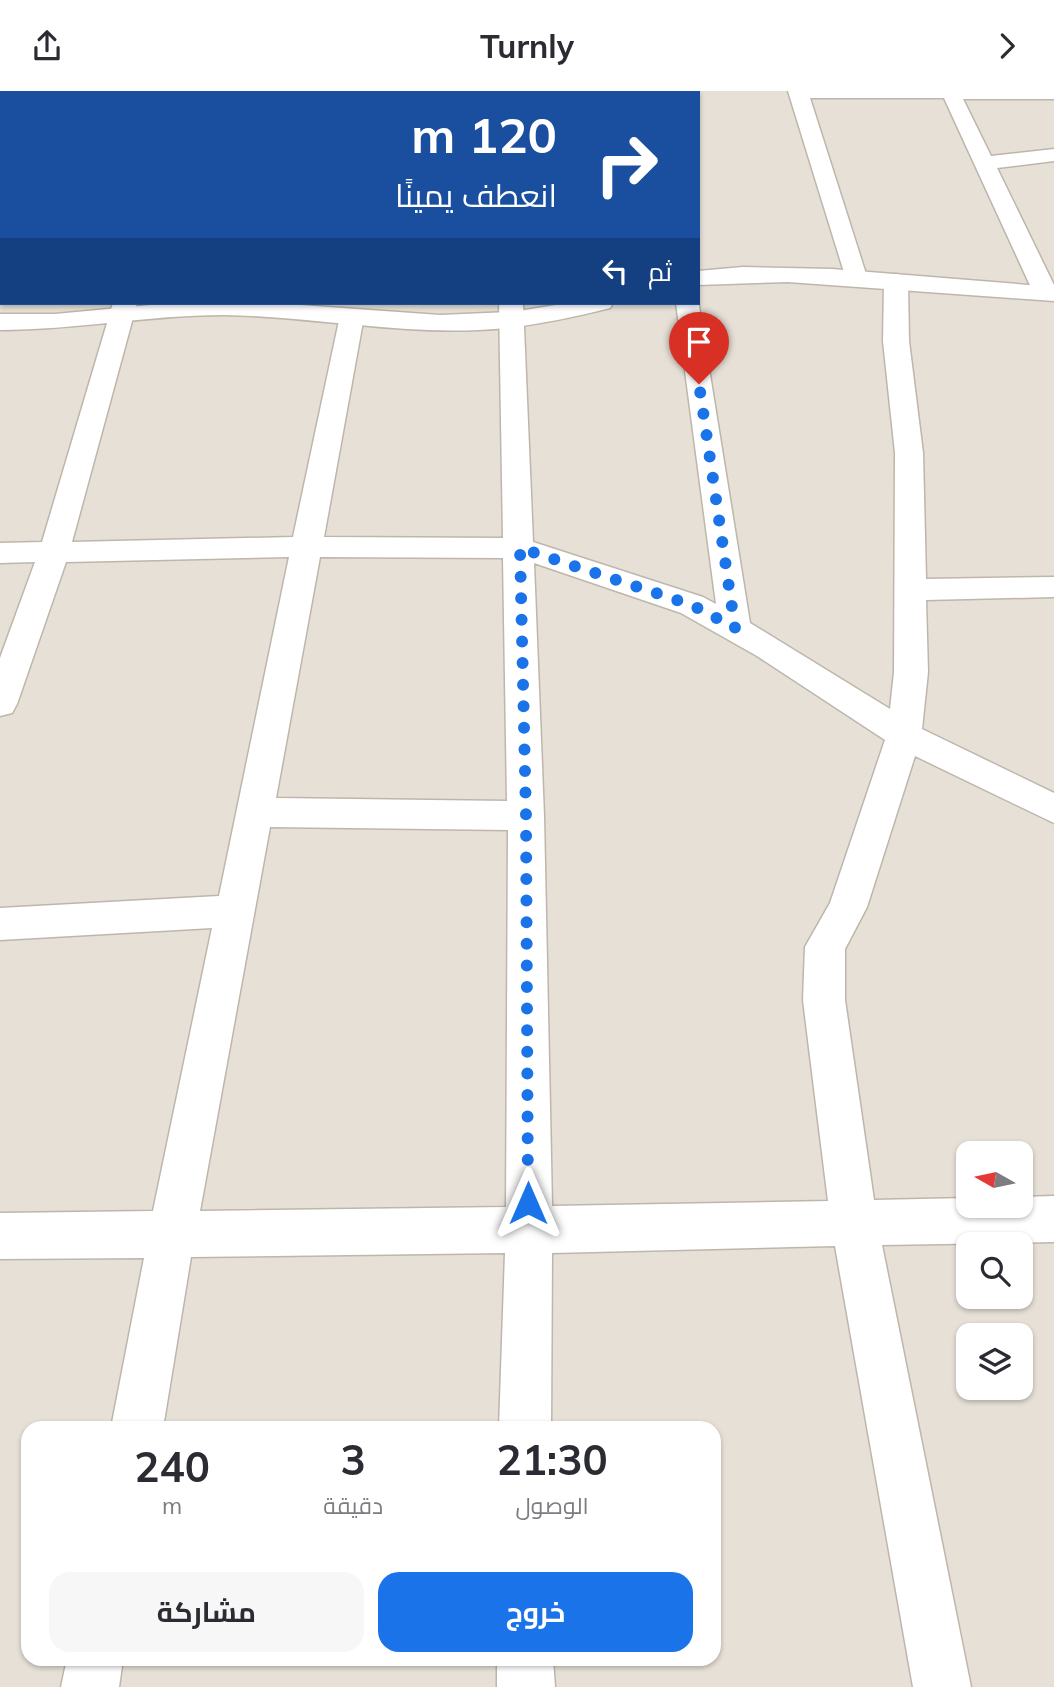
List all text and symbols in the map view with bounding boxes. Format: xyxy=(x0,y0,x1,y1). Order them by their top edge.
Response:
text: Turnly xyxy=(480,26,574,66)
icon: share xyxy=(28,27,66,65)
icon: forward xyxy=(988,27,1026,65)
text: 120 m xyxy=(411,104,557,165)
icon: right xyxy=(581,119,672,210)
text: انعطف يمينًا xyxy=(395,175,557,215)
icon: left xyxy=(596,252,634,290)
text: ثم xyxy=(648,255,672,288)
pin xyxy=(669,312,729,384)
icon: arrive xyxy=(680,323,718,361)
north arrow xyxy=(956,1141,1032,1218)
map controls xyxy=(956,1141,1033,1400)
position arrow xyxy=(491,1166,565,1240)
button: search xyxy=(956,1232,1033,1309)
button: layers xyxy=(956,1323,1033,1400)
text: 3 xyxy=(341,1433,366,1486)
text: 21:30 xyxy=(496,1433,608,1486)
text: 240 xyxy=(134,1440,210,1493)
text: m xyxy=(162,1491,182,1520)
text: دقيقة xyxy=(323,1491,383,1520)
text: الوصول xyxy=(515,1491,589,1520)
button: مشاركة xyxy=(49,1572,364,1652)
button: خروج xyxy=(378,1572,693,1652)

